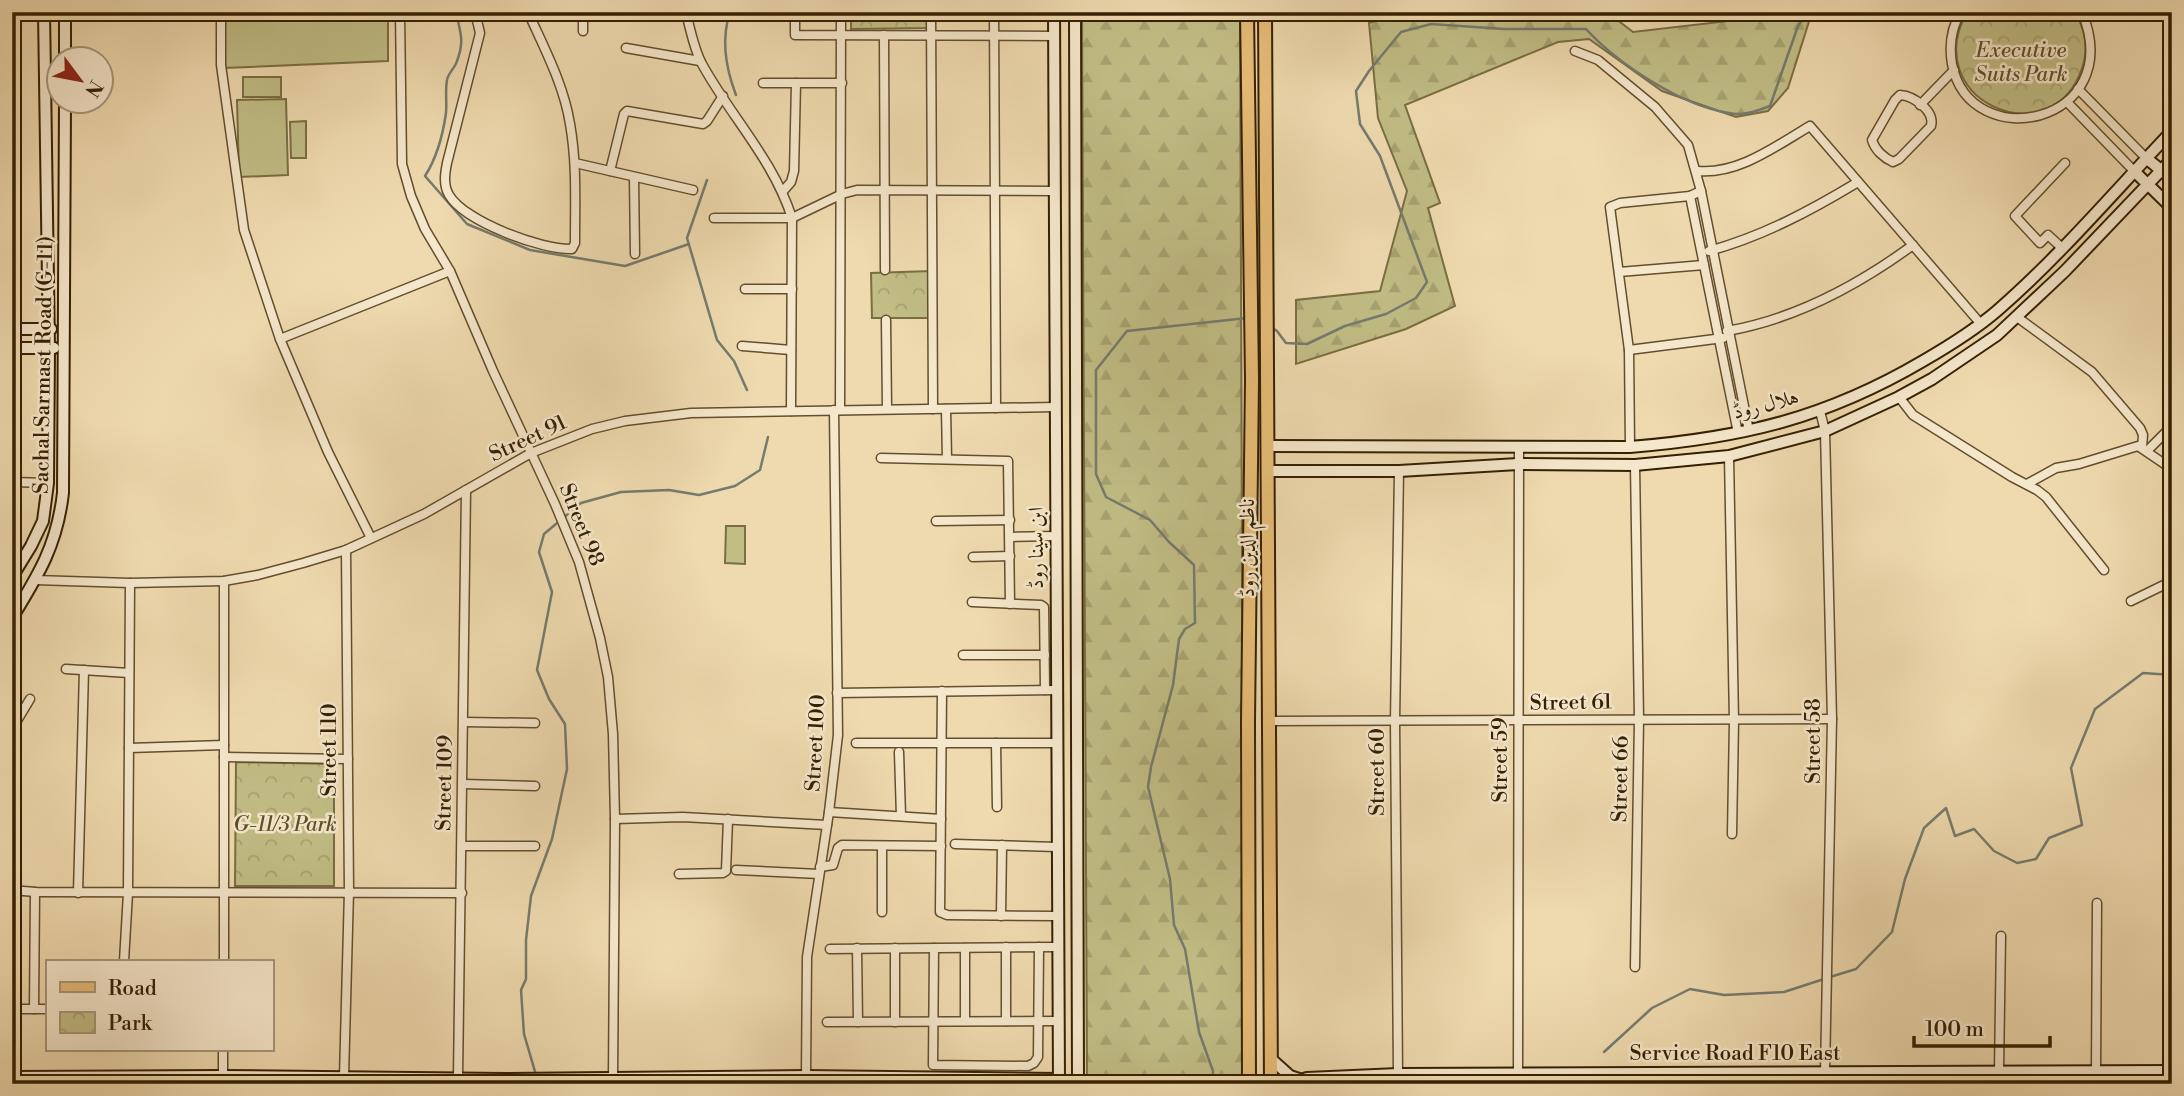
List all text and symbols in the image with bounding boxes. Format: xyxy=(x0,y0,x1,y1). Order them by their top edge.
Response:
park label: Executive Suits Park xyxy=(1975,38,2067,88)
north arrow xyxy=(46,46,116,116)
text: N xyxy=(79,76,108,101)
street label: Sachal Sarmast Road (G-11) xyxy=(29,236,59,494)
street label: ہلال روڈ xyxy=(1730,384,1802,426)
street label: Street 91 xyxy=(485,410,571,468)
street label: Street 98 xyxy=(553,480,609,570)
street label: ناظم الدین روڈ xyxy=(1235,498,1267,598)
street label: ابن سینا روڈ xyxy=(1024,507,1050,589)
street label: Street 61 xyxy=(1529,689,1613,717)
street label: Street 100 xyxy=(800,694,832,792)
street label: Street 58 xyxy=(1801,698,1827,784)
street label: Street 110 xyxy=(317,703,343,797)
street label: Street 59 xyxy=(1488,717,1514,803)
street label: Street 60 xyxy=(1365,728,1391,816)
street label: Street 109 xyxy=(431,735,459,831)
street label: Street 66 xyxy=(1607,735,1635,823)
park label: G-11/3 Park xyxy=(233,812,337,838)
legend xyxy=(46,960,273,1050)
text: Road xyxy=(108,976,157,1002)
scale bar xyxy=(1914,1005,2051,1049)
text: Park xyxy=(108,1011,153,1037)
text: 100 m xyxy=(1925,1017,1984,1043)
street label: Service Road F10 East xyxy=(1630,1041,1841,1067)

